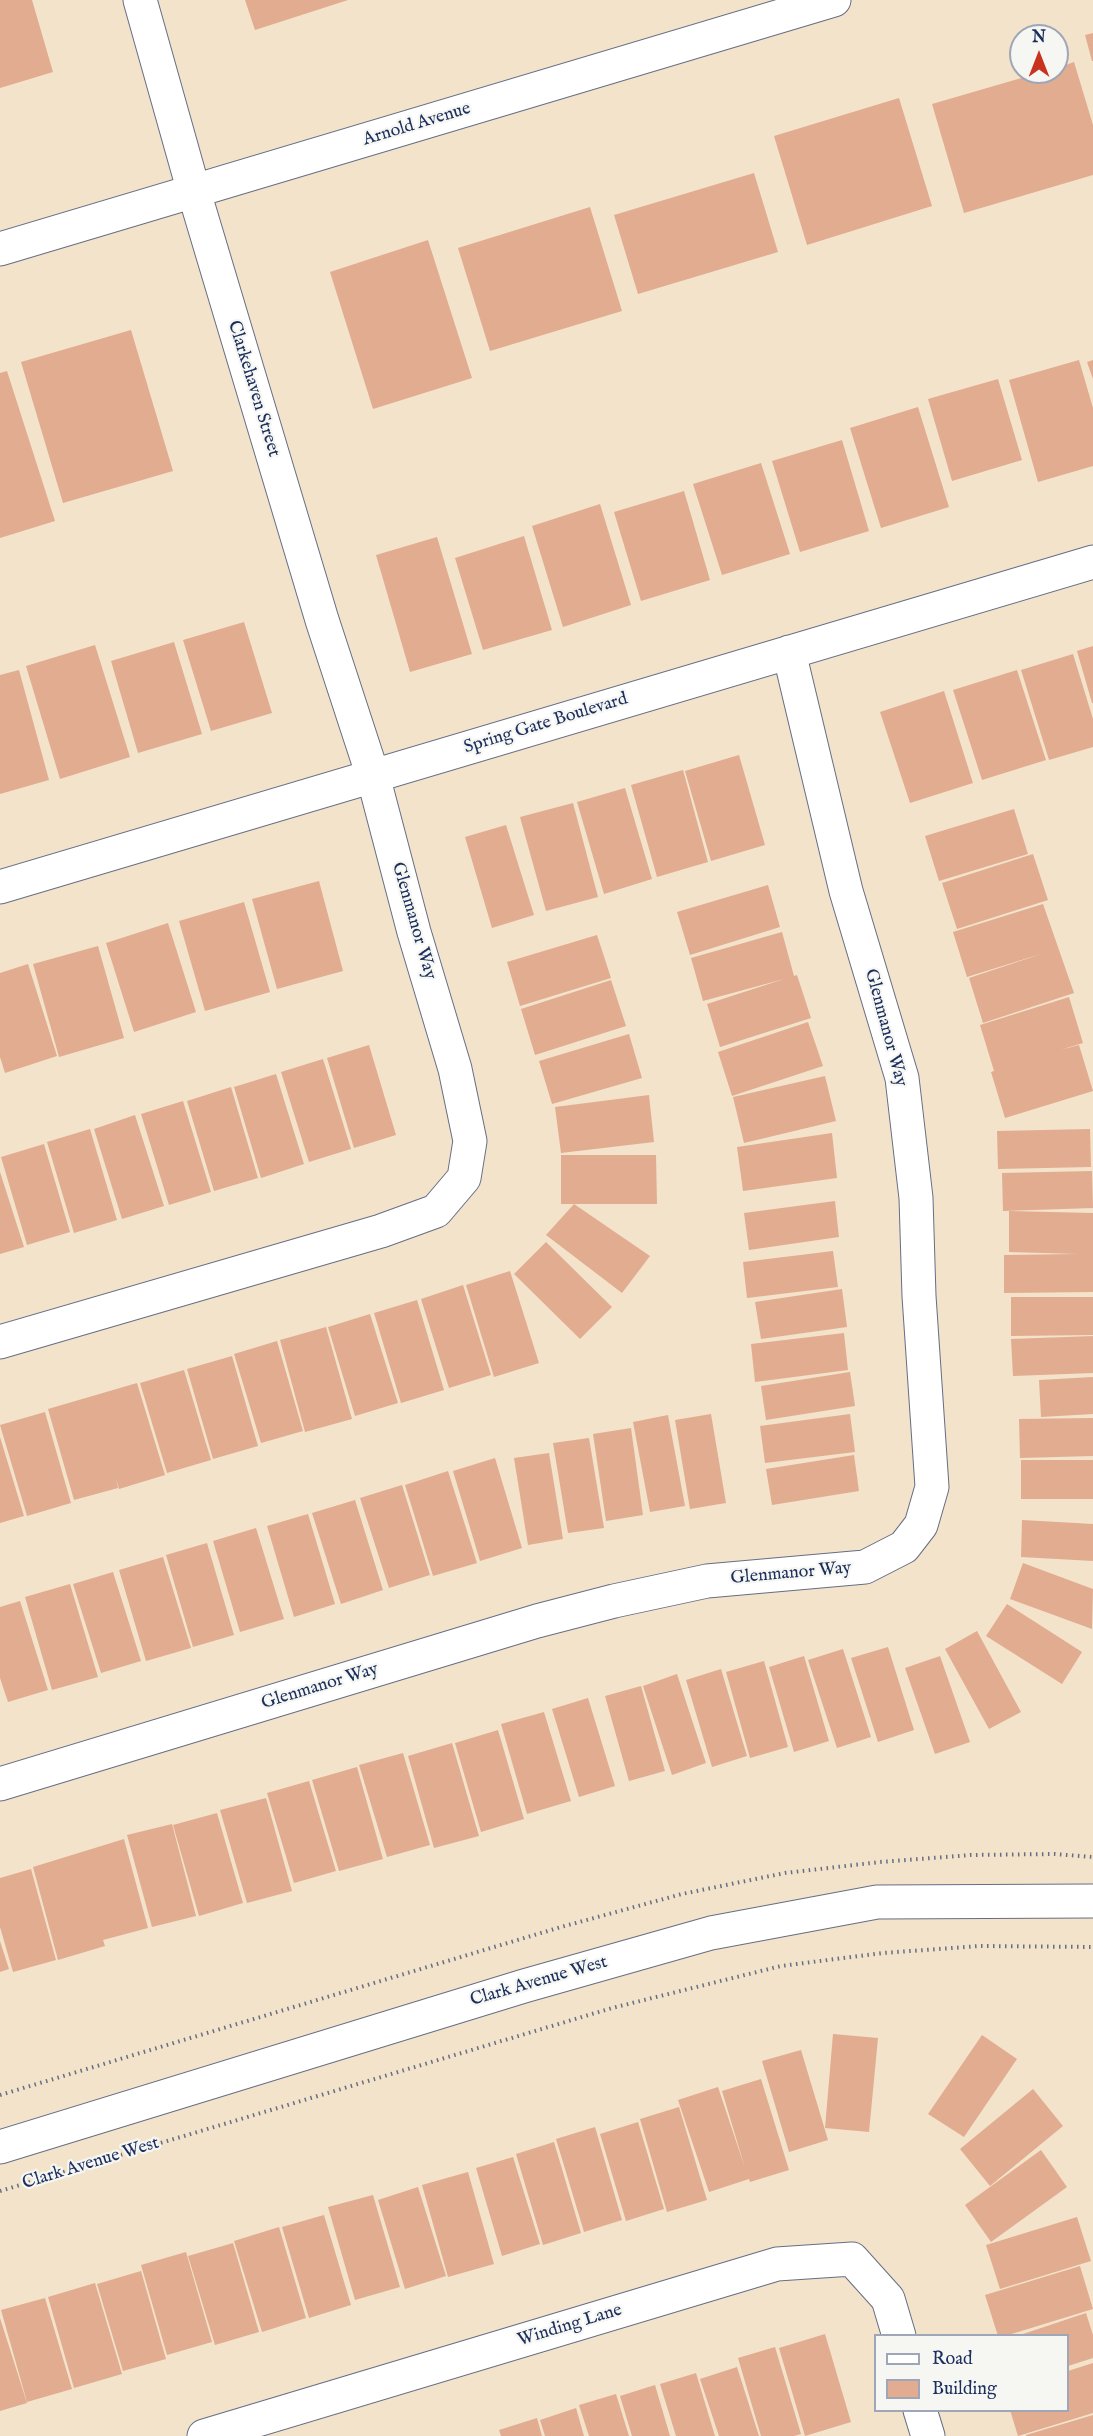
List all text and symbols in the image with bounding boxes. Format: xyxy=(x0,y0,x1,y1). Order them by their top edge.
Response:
north arrow xyxy=(1009,24,1069,84)
text: N xyxy=(1032,28,1046,48)
street label: Arnold Avenue xyxy=(361,98,473,152)
street label: Clarkehaven Street xyxy=(222,318,284,460)
street label: Spring Gate Boulevard xyxy=(462,689,630,759)
street label: Glenmanor Way xyxy=(386,860,440,982)
street label: Glenmanor Way xyxy=(859,967,911,1089)
street label: Glenmanor Way xyxy=(730,1558,852,1590)
street label: Glenmanor Way xyxy=(259,1659,381,1715)
street label: Clark Avenue West xyxy=(468,1952,610,2012)
street label: Clark Avenue West xyxy=(20,2133,162,2195)
street label: Winding Lane xyxy=(515,2300,625,2352)
legend xyxy=(874,2334,1069,2412)
text: Road xyxy=(932,2348,973,2371)
text: Building xyxy=(932,2378,997,2401)

